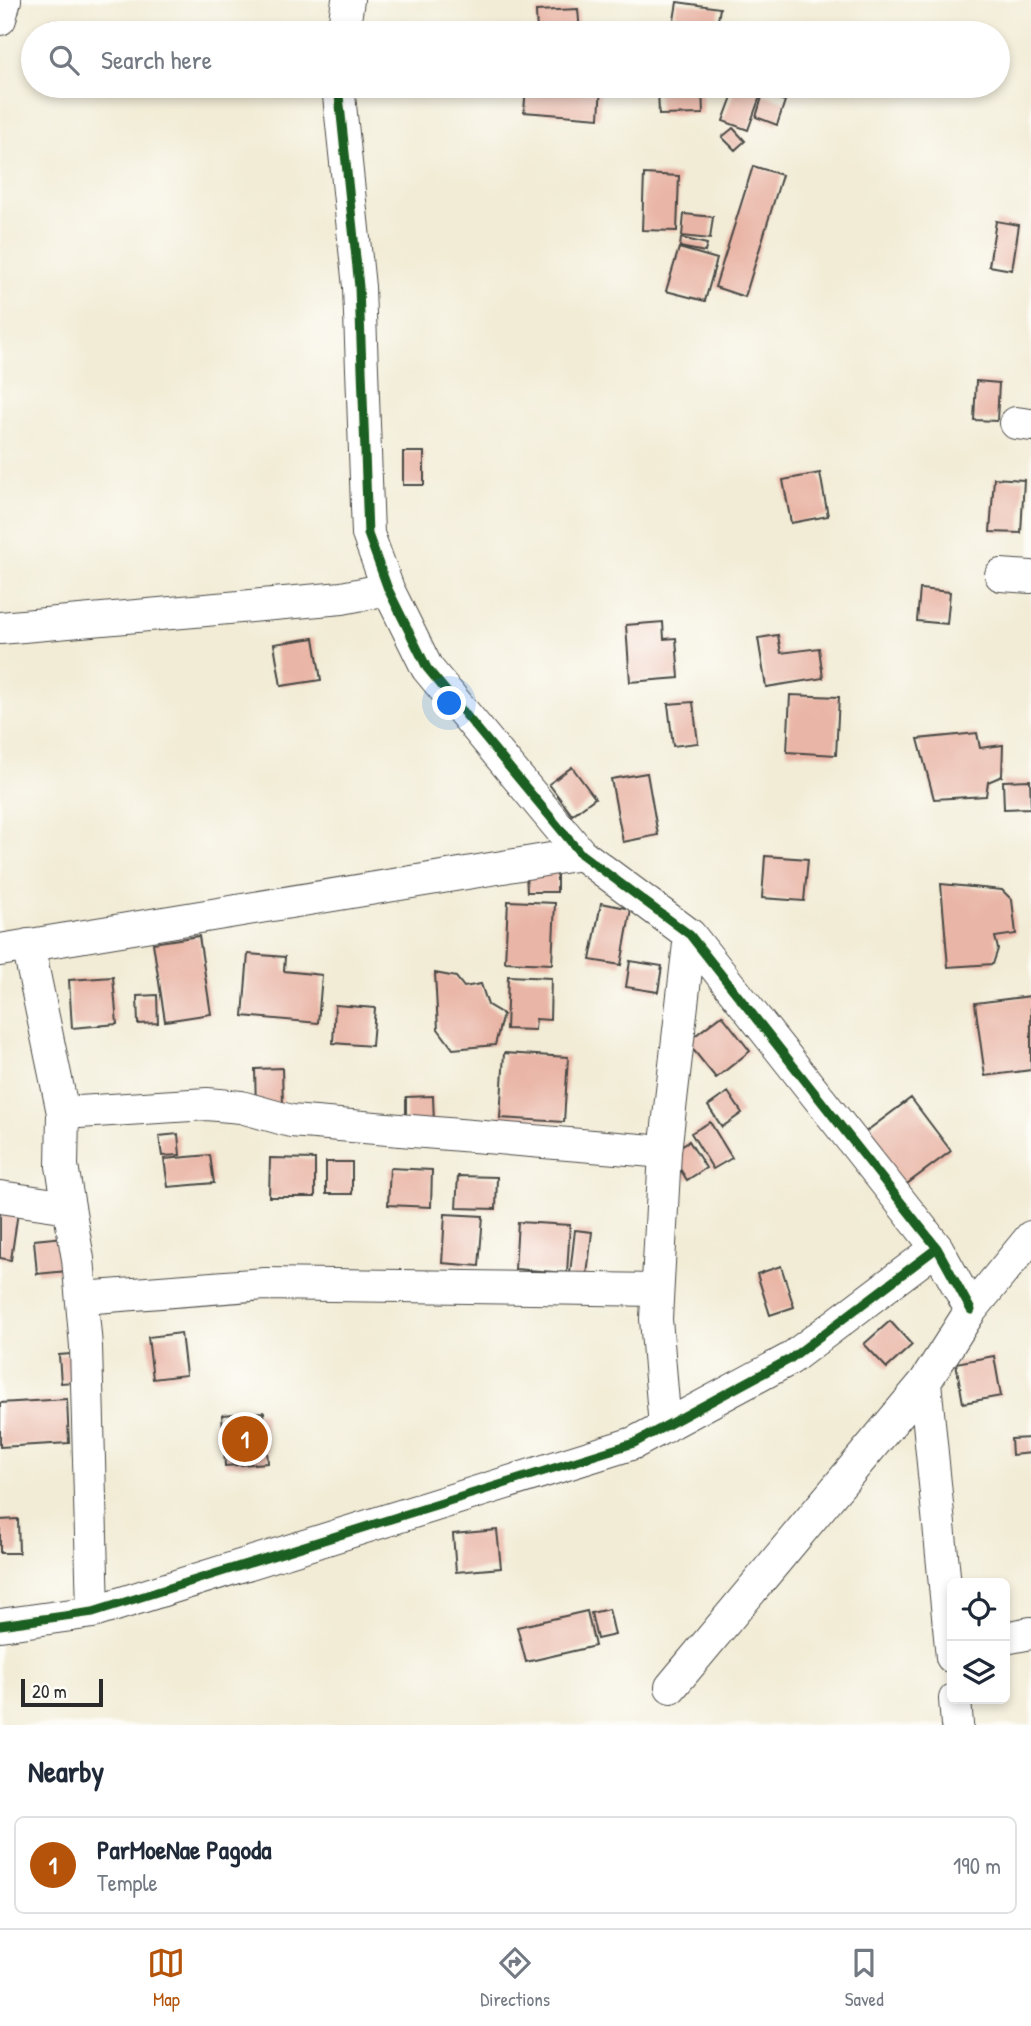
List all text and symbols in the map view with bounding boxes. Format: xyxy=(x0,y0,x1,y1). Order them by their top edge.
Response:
search box xyxy=(21,21,1010,98)
icon: search xyxy=(45,41,83,79)
text: Search here xyxy=(101,42,212,77)
your location xyxy=(432,686,466,720)
pin: 1 xyxy=(222,1413,268,1465)
map controls xyxy=(947,1578,1010,1704)
button: locate xyxy=(947,1578,1010,1641)
button: layers xyxy=(947,1641,1010,1704)
scale bar xyxy=(21,1676,103,1708)
text: 20 m xyxy=(32,1678,67,1704)
text: Nearby xyxy=(28,1751,104,1791)
text: ParMoeNae Pagoda xyxy=(97,1832,271,1867)
text: 1 xyxy=(49,1850,57,1881)
text: 190 m xyxy=(953,1850,1001,1881)
text: Temple xyxy=(97,1867,158,1898)
tab: Map xyxy=(147,1944,185,2012)
tab: Directions xyxy=(480,1944,550,2012)
tab: Saved xyxy=(845,1944,884,2012)

